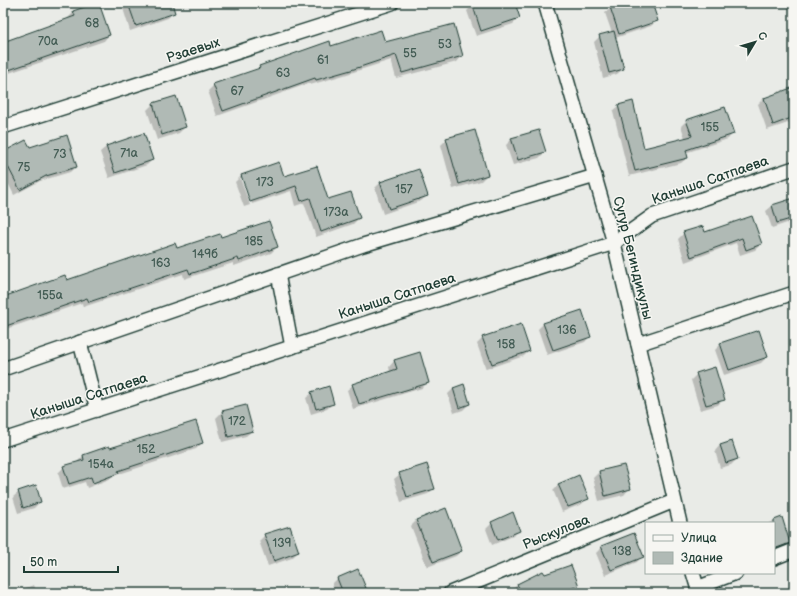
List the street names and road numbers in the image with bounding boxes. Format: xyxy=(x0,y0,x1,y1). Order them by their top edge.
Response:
street label: Рзаевых xyxy=(164,33,223,67)
street label: Каныша Сатпаева xyxy=(649,152,771,208)
street label: Сугур Бегиндикулы xyxy=(609,195,657,321)
street label: Каныша Сатпаева xyxy=(336,269,458,323)
street label: Каныша Сатпаева xyxy=(28,369,150,423)
street label: Рыскулова xyxy=(520,511,593,553)

